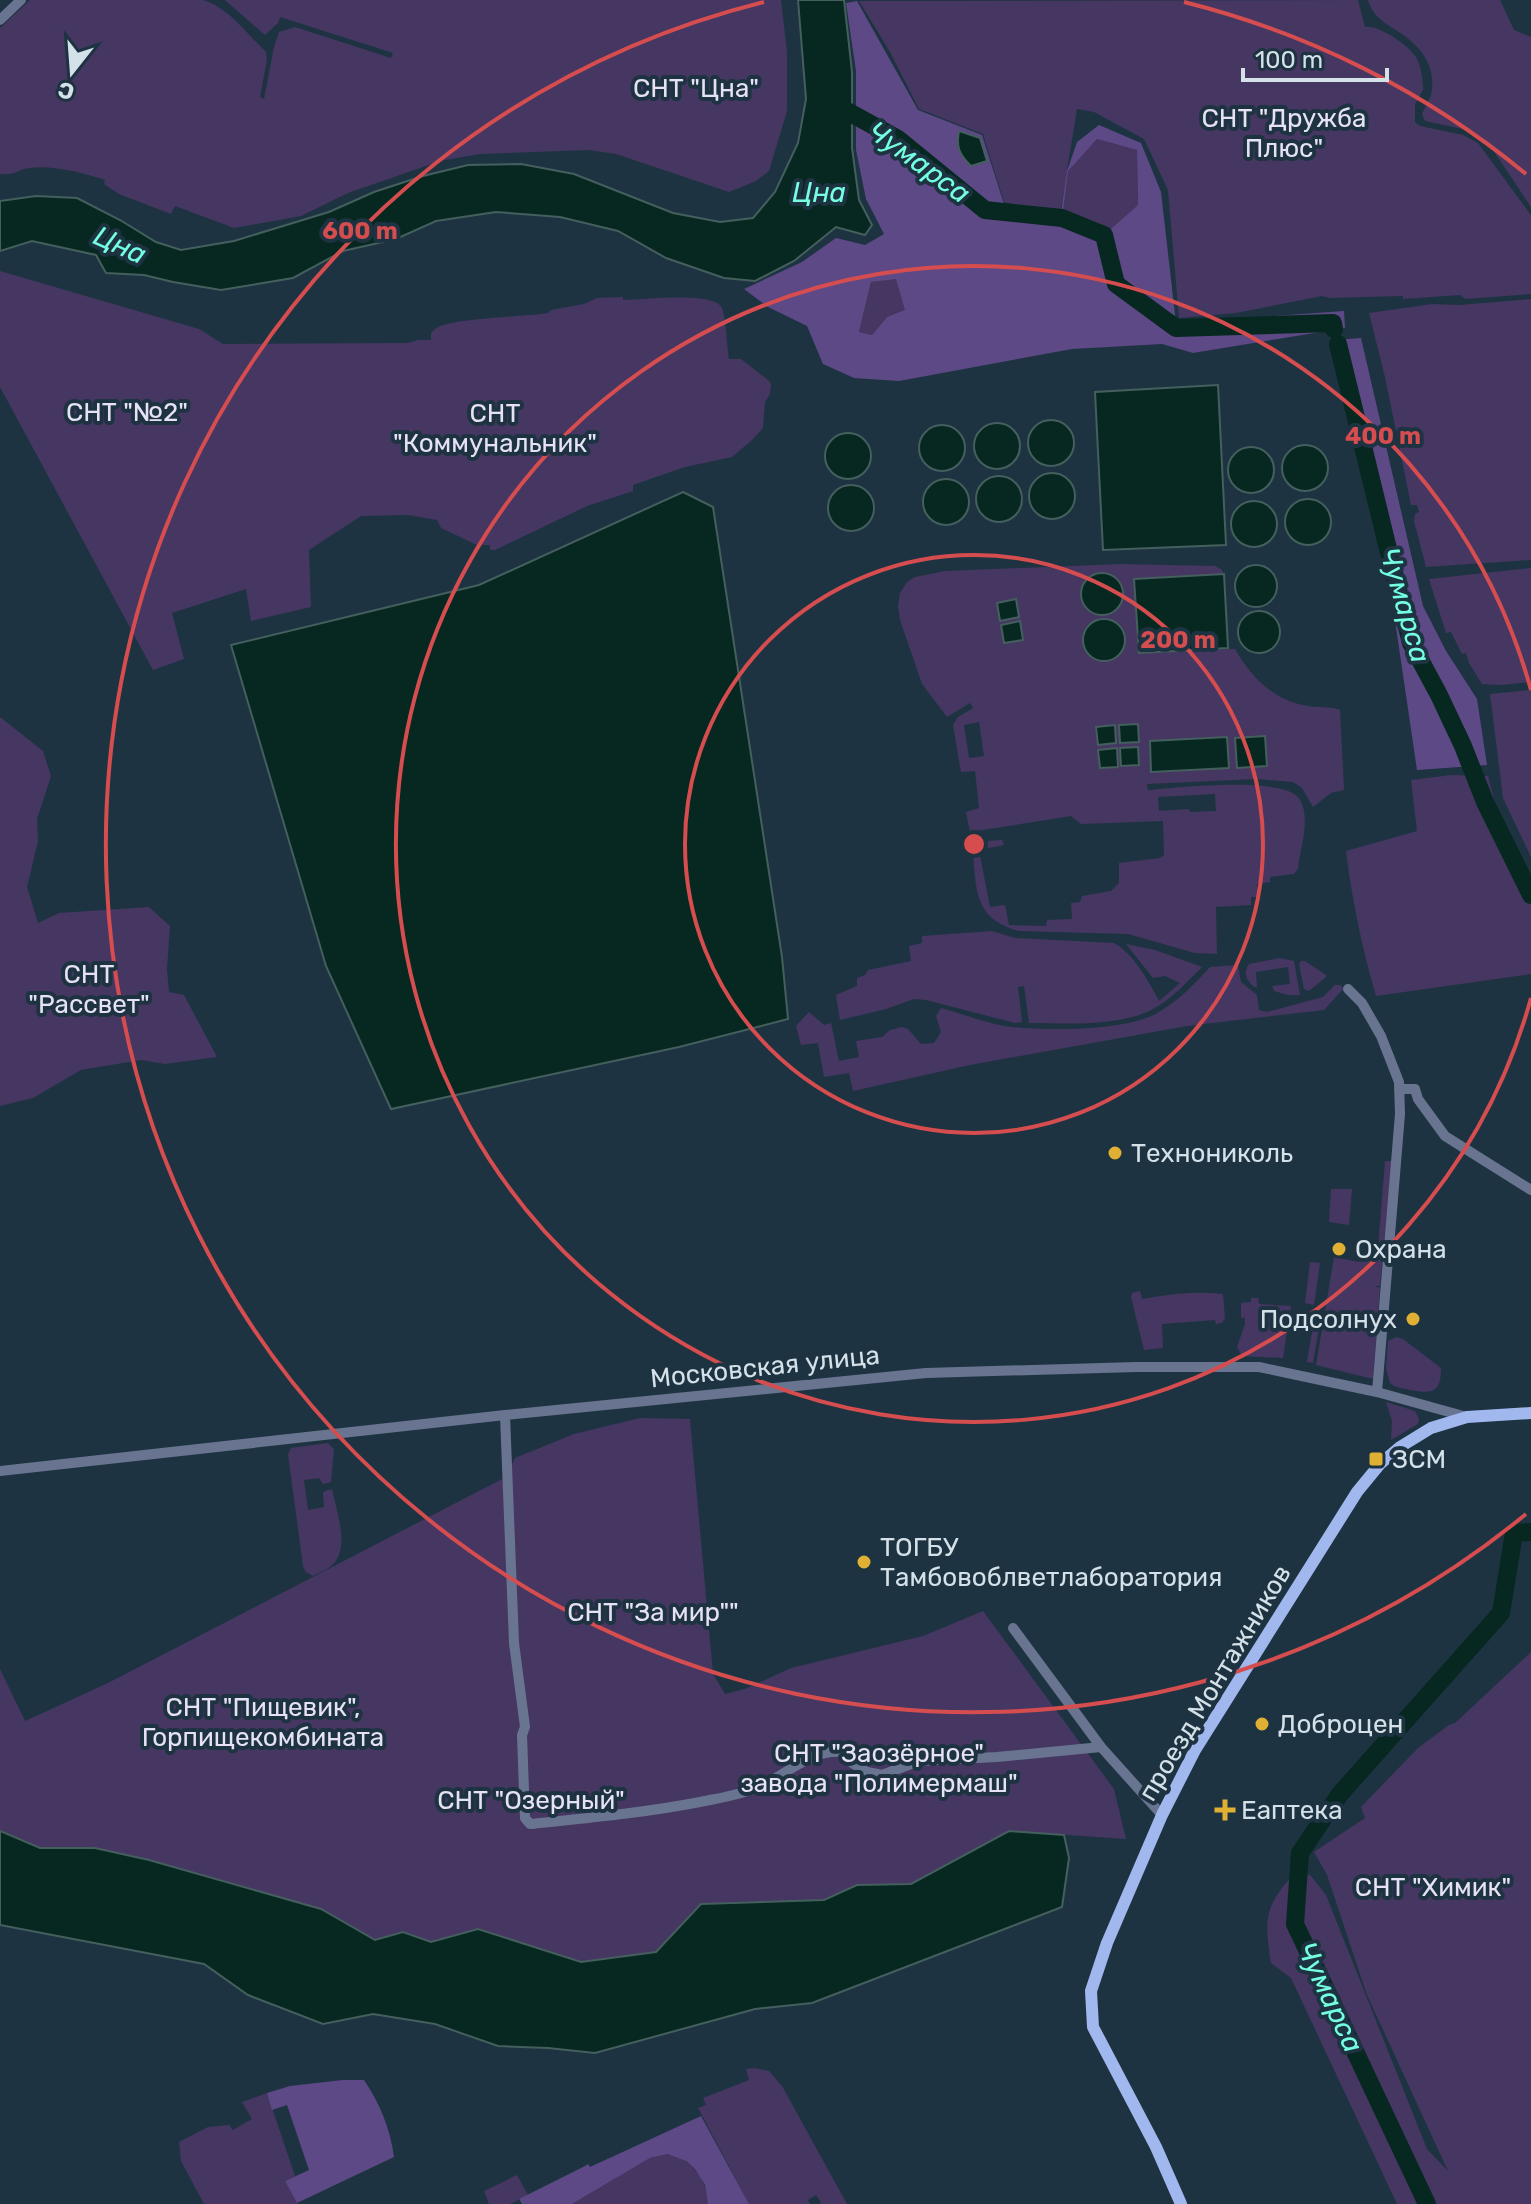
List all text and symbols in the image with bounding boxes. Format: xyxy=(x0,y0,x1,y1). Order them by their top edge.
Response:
north arrow xyxy=(32,32,112,112)
scale bar xyxy=(1243,32,1387,82)
text: 100 m xyxy=(1255,46,1323,74)
park label: СНТ "Цна" xyxy=(633,73,759,104)
text: С xyxy=(55,75,78,106)
park label: СНТ "Дружба Плюс" xyxy=(1202,103,1366,164)
water label: Чумарса xyxy=(861,114,977,210)
water label: Цна xyxy=(792,176,846,209)
text: 600 m xyxy=(322,217,398,245)
water label: Цна xyxy=(89,219,151,271)
park label: СНТ "№2" xyxy=(66,397,188,428)
park label: СНТ "Коммунальник" xyxy=(393,398,597,459)
text: 400 m xyxy=(1345,422,1421,450)
water label: Чумарса xyxy=(1373,544,1437,666)
text: 200 m xyxy=(1140,626,1216,654)
centre of rings xyxy=(960,830,988,858)
park label: СНТ "Рассвет" xyxy=(28,959,150,1020)
place label: Технониколь xyxy=(1131,1138,1293,1169)
marker: Технониколь xyxy=(1106,1144,1124,1162)
place label: Охрана xyxy=(1355,1234,1447,1265)
marker: Охрана xyxy=(1330,1240,1348,1258)
place label: Подсолнух xyxy=(1260,1304,1397,1335)
marker: Подсолнух xyxy=(1404,1310,1422,1328)
street label: Московская улица xyxy=(649,1340,881,1394)
place label: ЗСМ xyxy=(1392,1444,1446,1475)
marker: ЗСМ xyxy=(1367,1450,1385,1468)
place label: ТОГБУ Тамбовоблветлаборатория xyxy=(880,1532,1222,1593)
marker: ТОГБУ Тамбовоблветлаборатория xyxy=(855,1553,873,1571)
street label: проезд Монтажников xyxy=(1132,1559,1298,1807)
park label: СНТ "За мир"" xyxy=(567,1597,739,1628)
park label: СНТ "Пищевик", Горпищекомбината xyxy=(142,1692,384,1753)
place label: Доброцен xyxy=(1278,1709,1403,1740)
marker: Доброцен xyxy=(1253,1715,1271,1733)
park label: СНТ "Заозёрное" завода "Полимермаш" xyxy=(740,1738,1018,1799)
park label: СНТ "Озерный" xyxy=(437,1785,625,1816)
place label: Еаптека xyxy=(1241,1795,1343,1826)
marker: Еаптека xyxy=(1216,1801,1234,1819)
park label: СНТ "Химик" xyxy=(1355,1872,1511,1903)
water label: Чумарса xyxy=(1290,1936,1370,2058)

